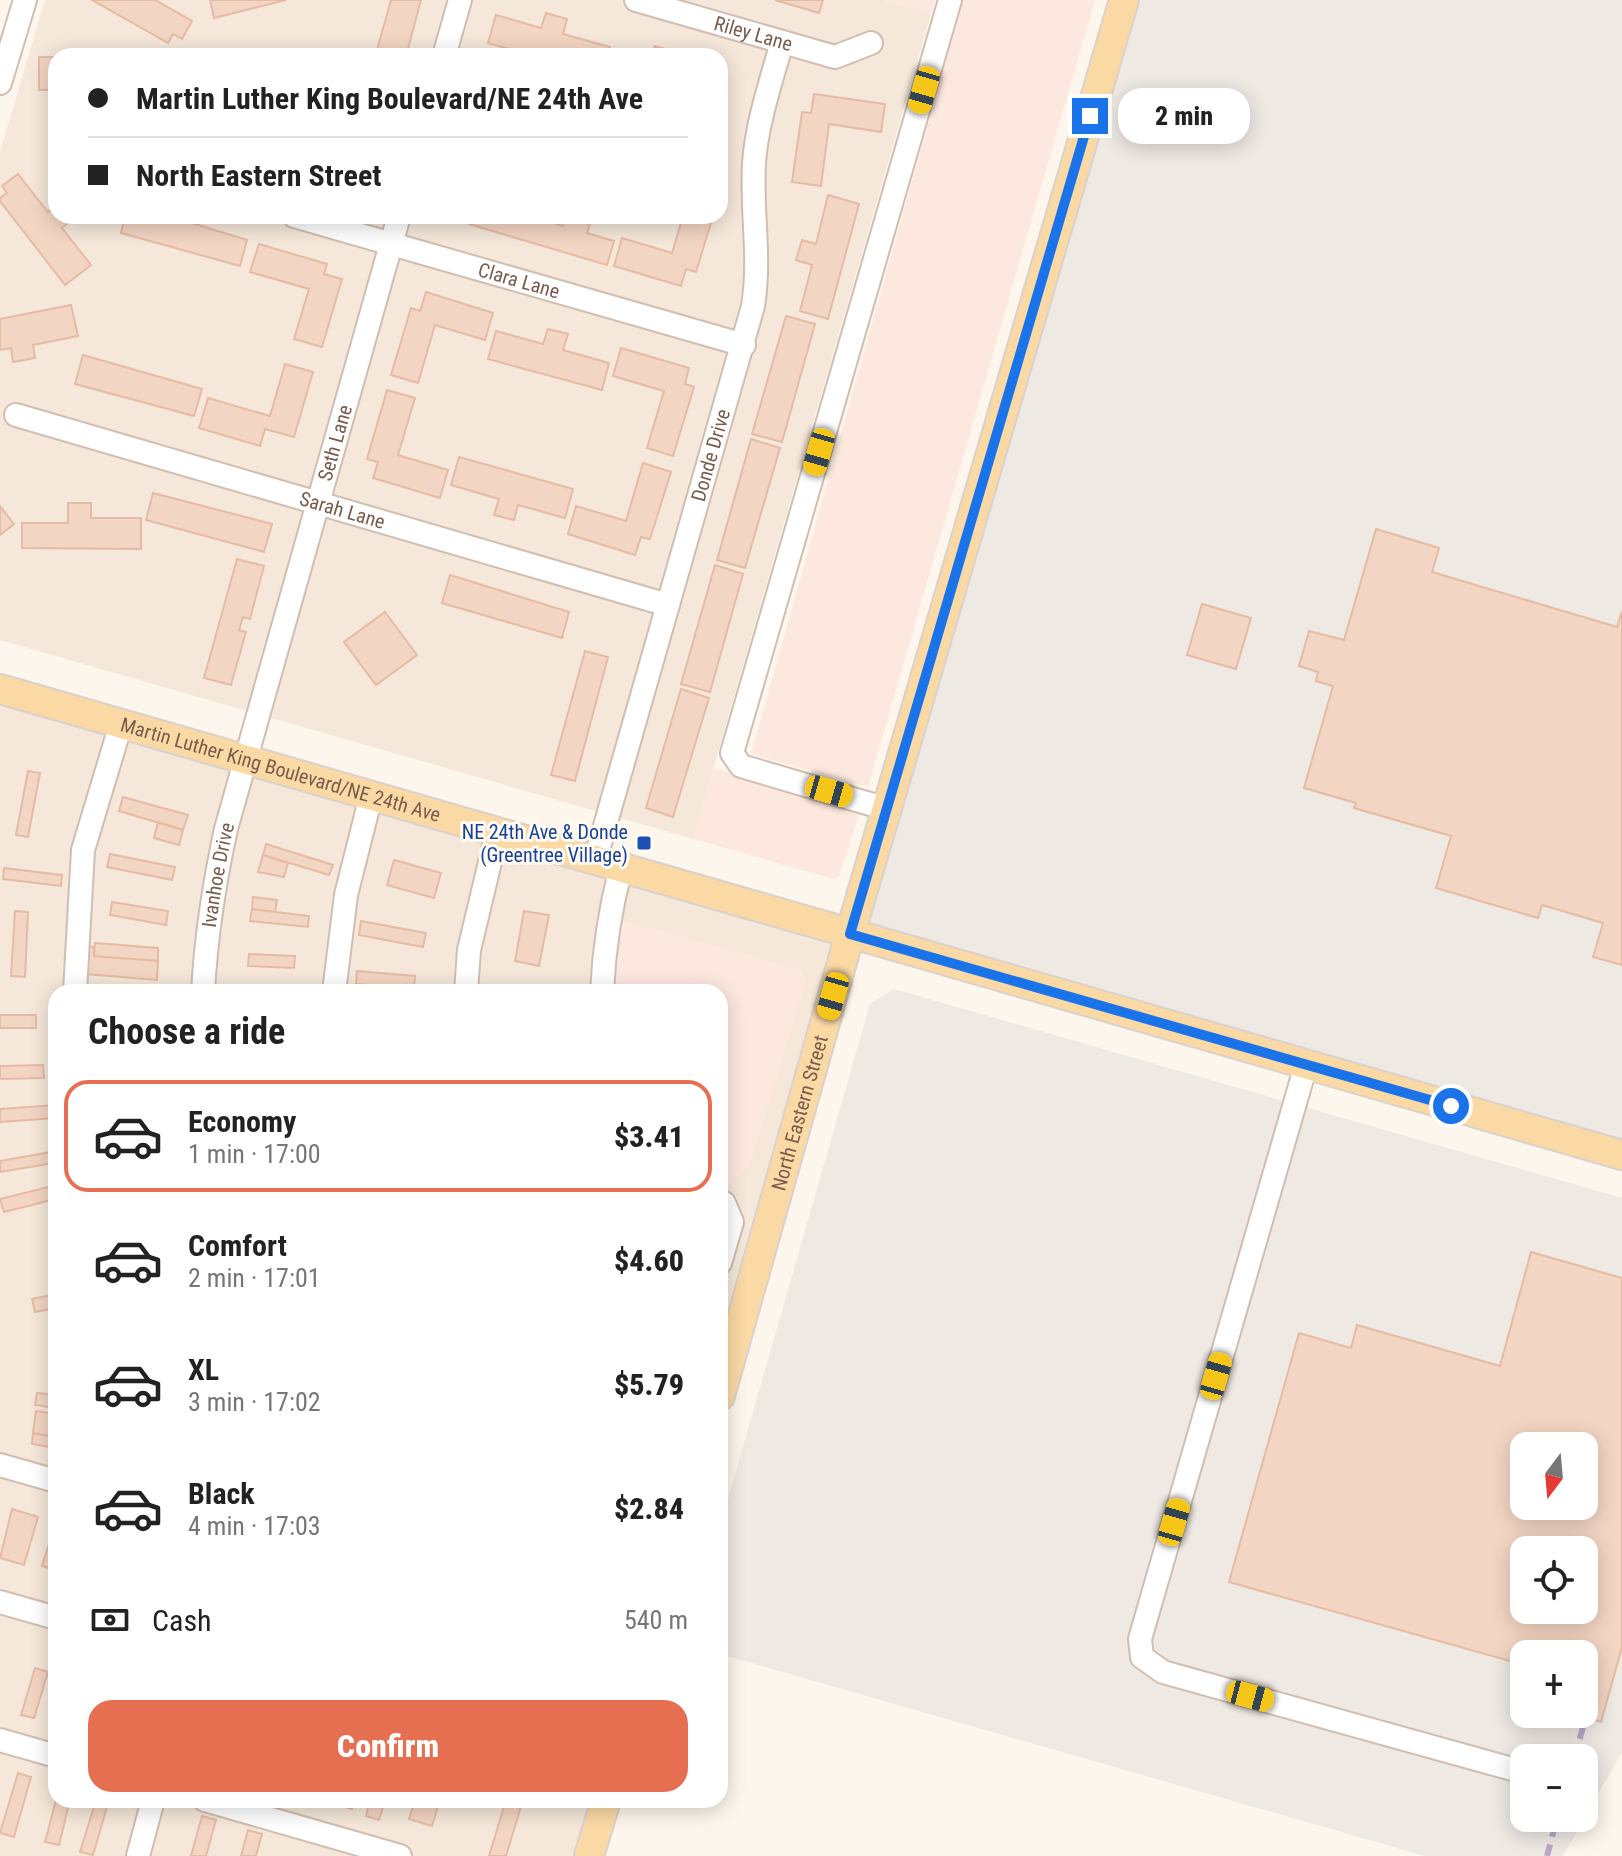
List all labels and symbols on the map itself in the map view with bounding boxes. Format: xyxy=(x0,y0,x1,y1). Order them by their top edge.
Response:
street label: Riley Lane xyxy=(711,11,795,56)
car xyxy=(906,64,942,116)
callout: 2 min xyxy=(1118,88,1250,144)
route end xyxy=(1072,98,1108,134)
street label: Clara Lane xyxy=(475,257,562,304)
street label: Seth Lane xyxy=(313,402,357,484)
street label: Donde Drive xyxy=(686,406,735,504)
car xyxy=(801,426,837,478)
street label: Sarah Lane xyxy=(297,486,388,534)
street label: Martin Luther King Boulevard/NE 24th Ave xyxy=(118,712,443,827)
car xyxy=(803,773,855,809)
street label: Ivanhoe Drive xyxy=(197,820,239,929)
place label: NE 24th Ave & Donde (Greentree Village) xyxy=(462,820,628,867)
marker: NE 24th Ave & Donde (Greentree Village) xyxy=(635,834,653,852)
car xyxy=(815,970,851,1022)
street label: North Eastern Street xyxy=(766,1032,833,1193)
route start xyxy=(1433,1088,1469,1124)
car xyxy=(1198,1350,1234,1402)
north arrow xyxy=(1510,1432,1598,1520)
car xyxy=(1156,1496,1192,1548)
car xyxy=(1224,1678,1276,1714)

